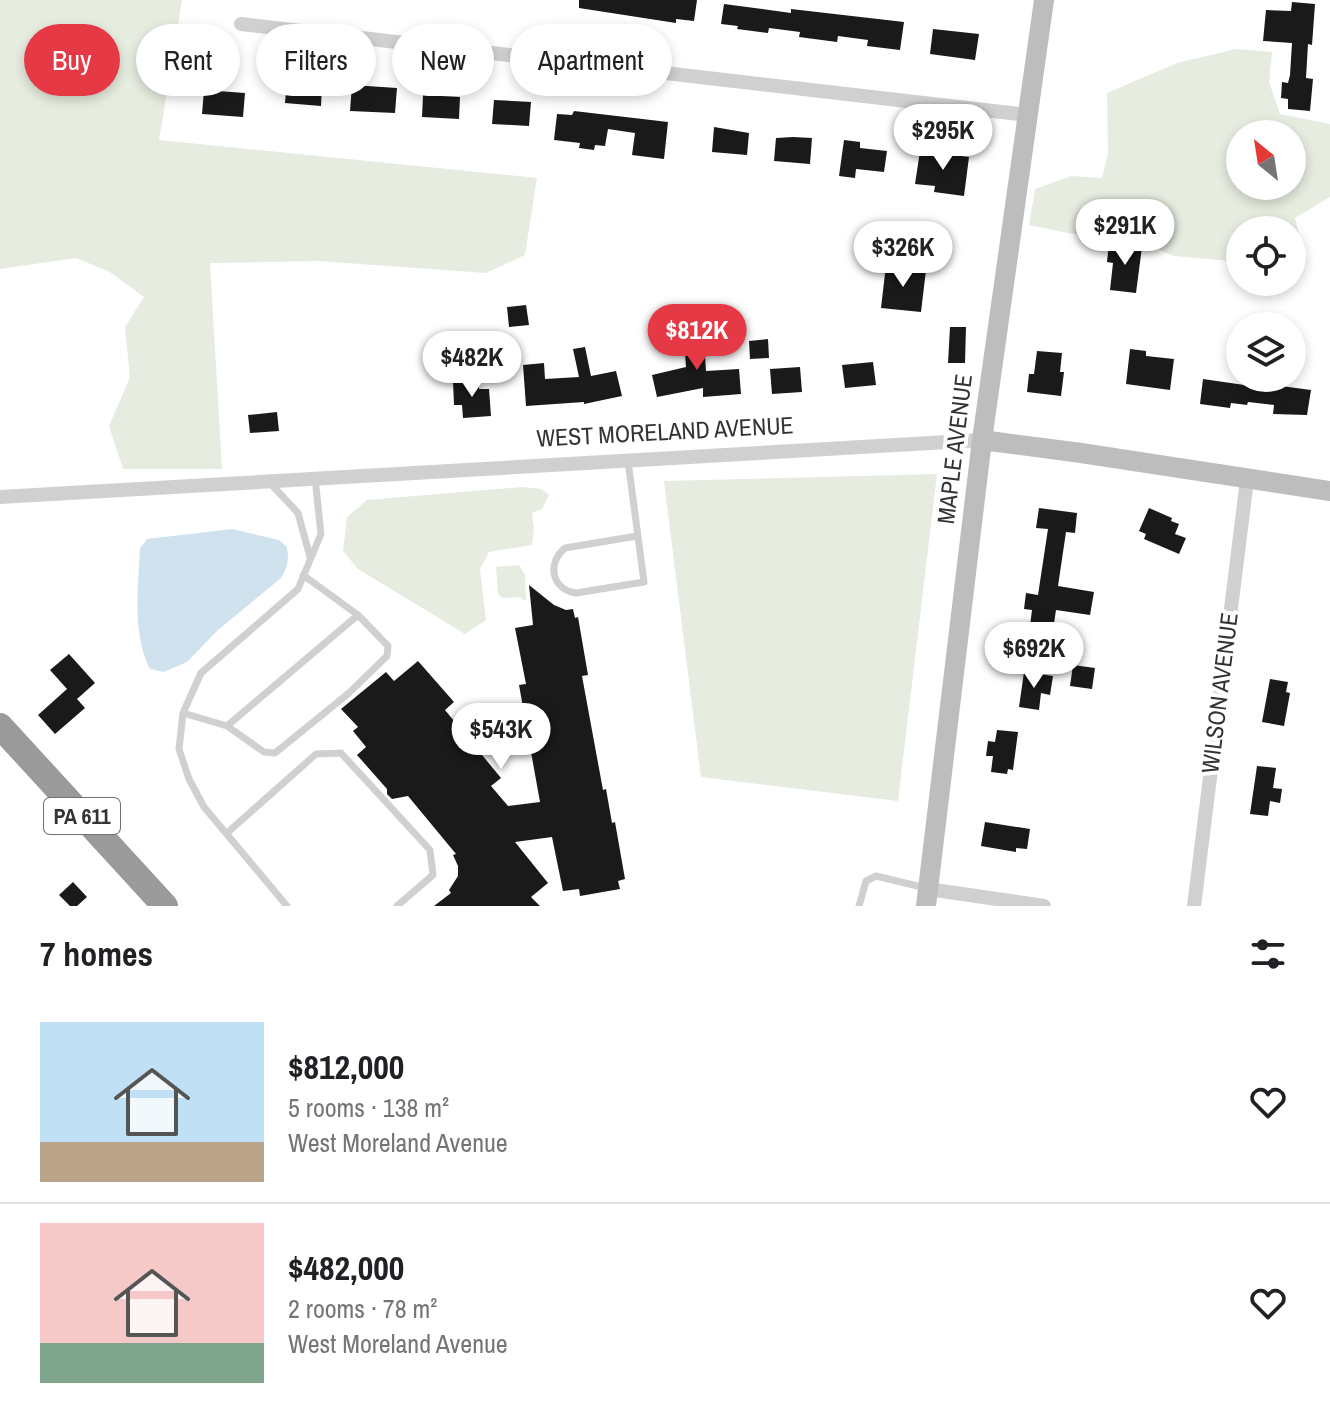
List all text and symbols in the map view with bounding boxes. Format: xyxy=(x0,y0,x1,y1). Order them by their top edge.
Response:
chip: Buy xyxy=(24,24,120,96)
chip: Rent xyxy=(136,24,240,96)
chip: Filters xyxy=(256,24,376,96)
chip: New xyxy=(392,24,494,96)
chip: Apartment xyxy=(510,24,672,96)
pin: $295K xyxy=(887,104,999,172)
text: $295K xyxy=(912,112,974,147)
north arrow xyxy=(1226,120,1306,200)
map controls xyxy=(1226,120,1306,392)
pin: $291K xyxy=(1069,199,1181,267)
text: $291K xyxy=(1094,207,1156,242)
button: locate xyxy=(1226,216,1306,296)
pin: $326K xyxy=(847,221,959,289)
text: $326K xyxy=(872,229,934,264)
pin: $812K xyxy=(641,304,753,372)
text: $812K xyxy=(666,312,728,347)
button: layers xyxy=(1226,312,1306,392)
pin: $482K xyxy=(416,331,528,399)
text: $482K xyxy=(441,339,503,374)
street label: MAPLE AVENUE xyxy=(929,372,979,526)
street label: WEST MORELAND AVENUE xyxy=(536,408,794,454)
street label: WILSON AVENUE xyxy=(1193,611,1245,775)
pin: $692K xyxy=(978,622,1090,690)
text: $692K xyxy=(1003,630,1065,665)
pin: $543K xyxy=(445,703,557,771)
text: $543K xyxy=(470,711,532,746)
road number: PA 611 xyxy=(44,798,120,834)
text: 7 homes xyxy=(40,931,153,977)
icon: filters xyxy=(1246,932,1290,976)
text: $812,000 xyxy=(288,1044,404,1090)
icon: home xyxy=(104,1054,200,1150)
icon: heart xyxy=(1246,1080,1290,1124)
text: 5 rooms · 138 m² xyxy=(288,1090,449,1125)
text: West Moreland Avenue xyxy=(288,1125,508,1160)
text: $482,000 xyxy=(288,1245,404,1291)
icon: home xyxy=(104,1255,200,1351)
icon: heart xyxy=(1246,1281,1290,1325)
text: 2 rooms · 78 m² xyxy=(288,1291,437,1326)
text: West Moreland Avenue xyxy=(288,1326,508,1361)

